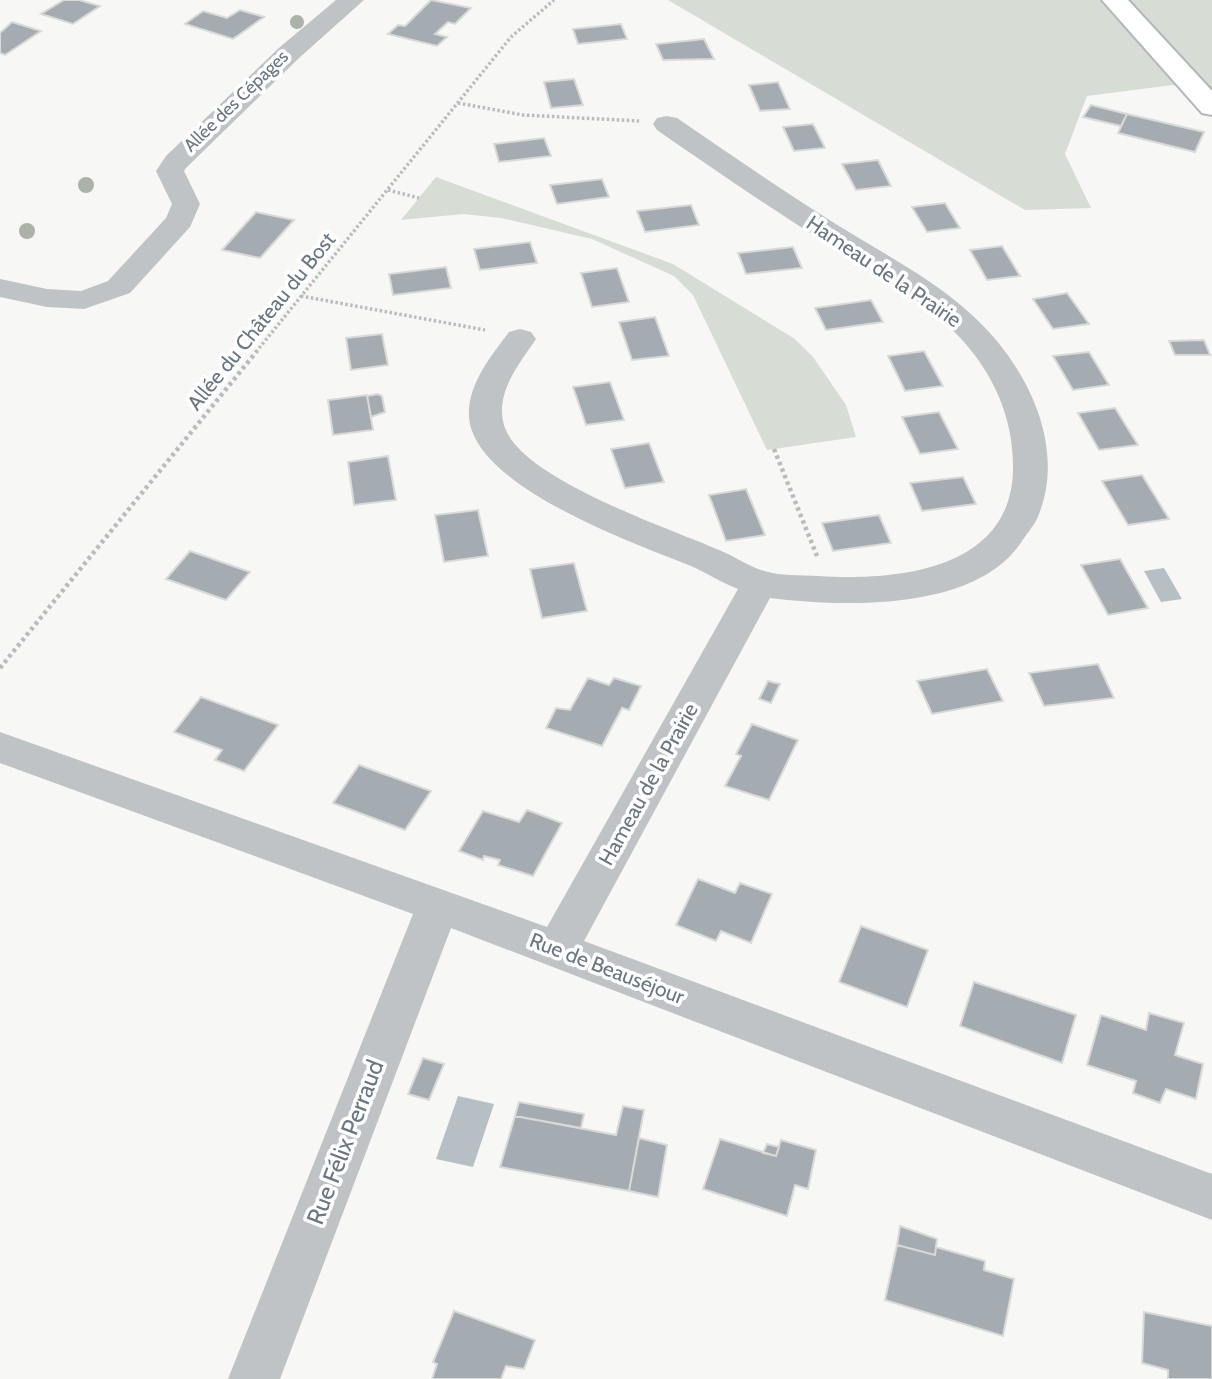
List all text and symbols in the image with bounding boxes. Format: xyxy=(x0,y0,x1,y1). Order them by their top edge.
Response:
street label: Allée des Cépages xyxy=(179,46,293,156)
street label: Hameau de la Prairie xyxy=(802,210,966,332)
street label: Allée du Château du Bost xyxy=(182,227,340,415)
street label: Hameau de la Prairie xyxy=(593,698,703,869)
street label: Rue de Beauséjour xyxy=(526,927,688,1010)
street label: Rue Félix Perraud xyxy=(300,1056,390,1228)

